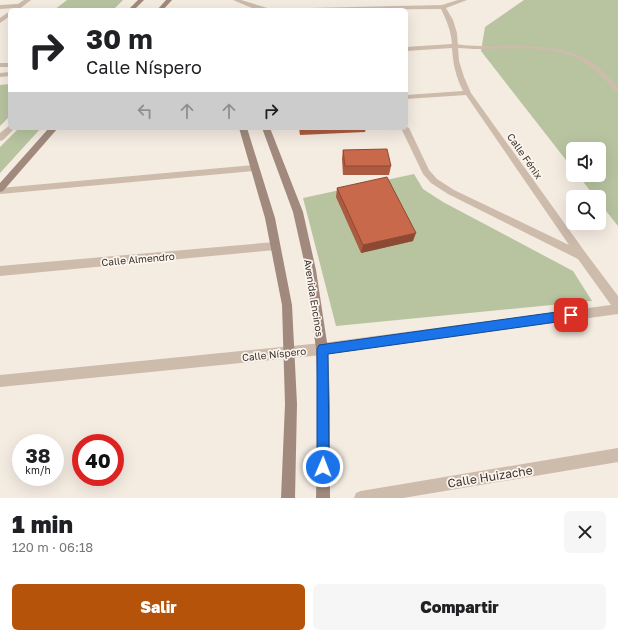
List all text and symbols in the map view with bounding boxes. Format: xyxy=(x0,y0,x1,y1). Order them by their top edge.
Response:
text: 30 m xyxy=(86,22,153,55)
icon: right xyxy=(20,24,72,76)
text: Calle Níspero xyxy=(86,56,202,78)
icon: left xyxy=(134,100,156,122)
icon: ahead xyxy=(176,100,198,122)
icon: ahead xyxy=(218,100,240,122)
icon: right xyxy=(260,100,282,122)
street label: Calle Fénix xyxy=(505,131,545,182)
map controls xyxy=(566,142,606,230)
button: sound xyxy=(566,142,606,182)
button: search xyxy=(566,190,606,230)
street label: Calle Almendro xyxy=(101,250,175,268)
street label: Avenida Encinos xyxy=(302,258,326,338)
pin xyxy=(554,298,588,332)
icon: arrive xyxy=(560,304,582,326)
street label: Calle Níspero xyxy=(241,345,307,363)
speed limit sign: 40 xyxy=(72,434,124,486)
text: 38 xyxy=(25,443,50,467)
position arrow xyxy=(302,446,344,488)
street label: Calle Huizache xyxy=(446,462,534,491)
text: km/h xyxy=(25,464,51,476)
text: 1 min xyxy=(12,509,73,538)
button: close xyxy=(564,511,606,553)
text: 120 m · 06:18 xyxy=(12,539,93,555)
button: Salir xyxy=(12,584,305,630)
button: Compartir xyxy=(313,584,606,630)

